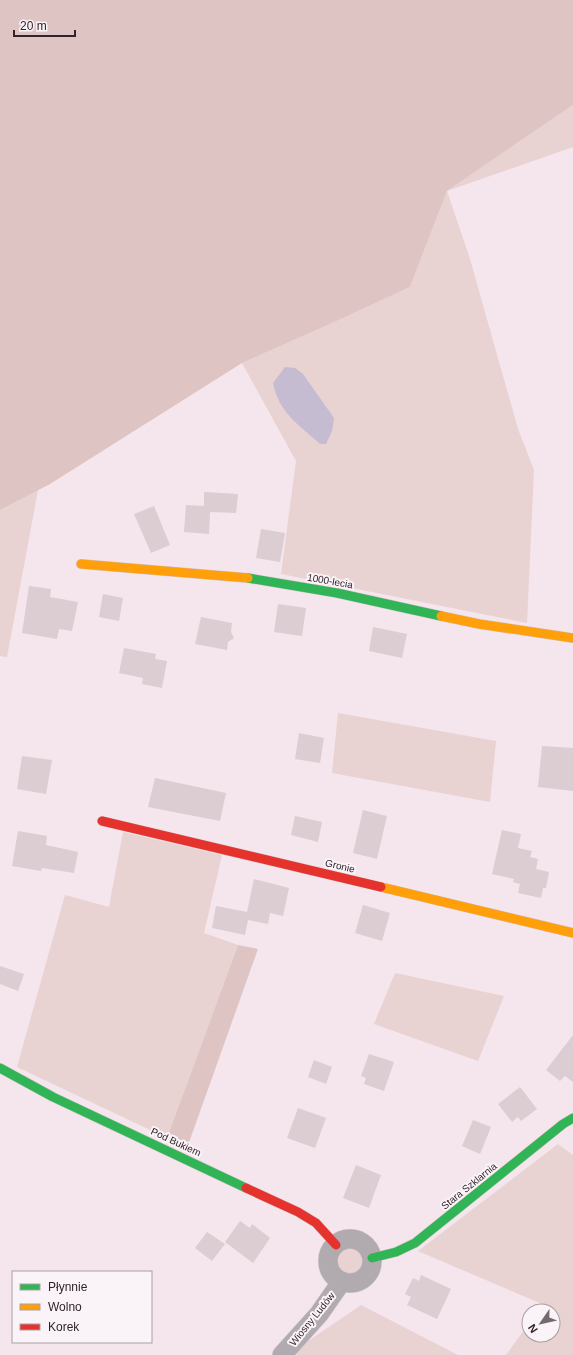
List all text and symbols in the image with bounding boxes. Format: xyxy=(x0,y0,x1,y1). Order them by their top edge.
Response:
scale bar xyxy=(14,12,75,38)
text: 20 m xyxy=(20,19,47,33)
street label: 1000-lecia xyxy=(306,572,354,590)
street label: Gronie xyxy=(324,857,356,875)
street label: Pod Bukiem xyxy=(149,1126,203,1158)
street label: Stara Szklarnia xyxy=(439,1160,499,1212)
legend xyxy=(12,1271,152,1343)
text: Płynnie xyxy=(48,1280,88,1294)
street label: Wiosny Ludów xyxy=(287,1290,337,1348)
text: Wolno xyxy=(48,1300,82,1314)
north arrow xyxy=(521,1303,561,1343)
text: Korek xyxy=(48,1320,80,1334)
text: N xyxy=(525,1322,540,1335)

